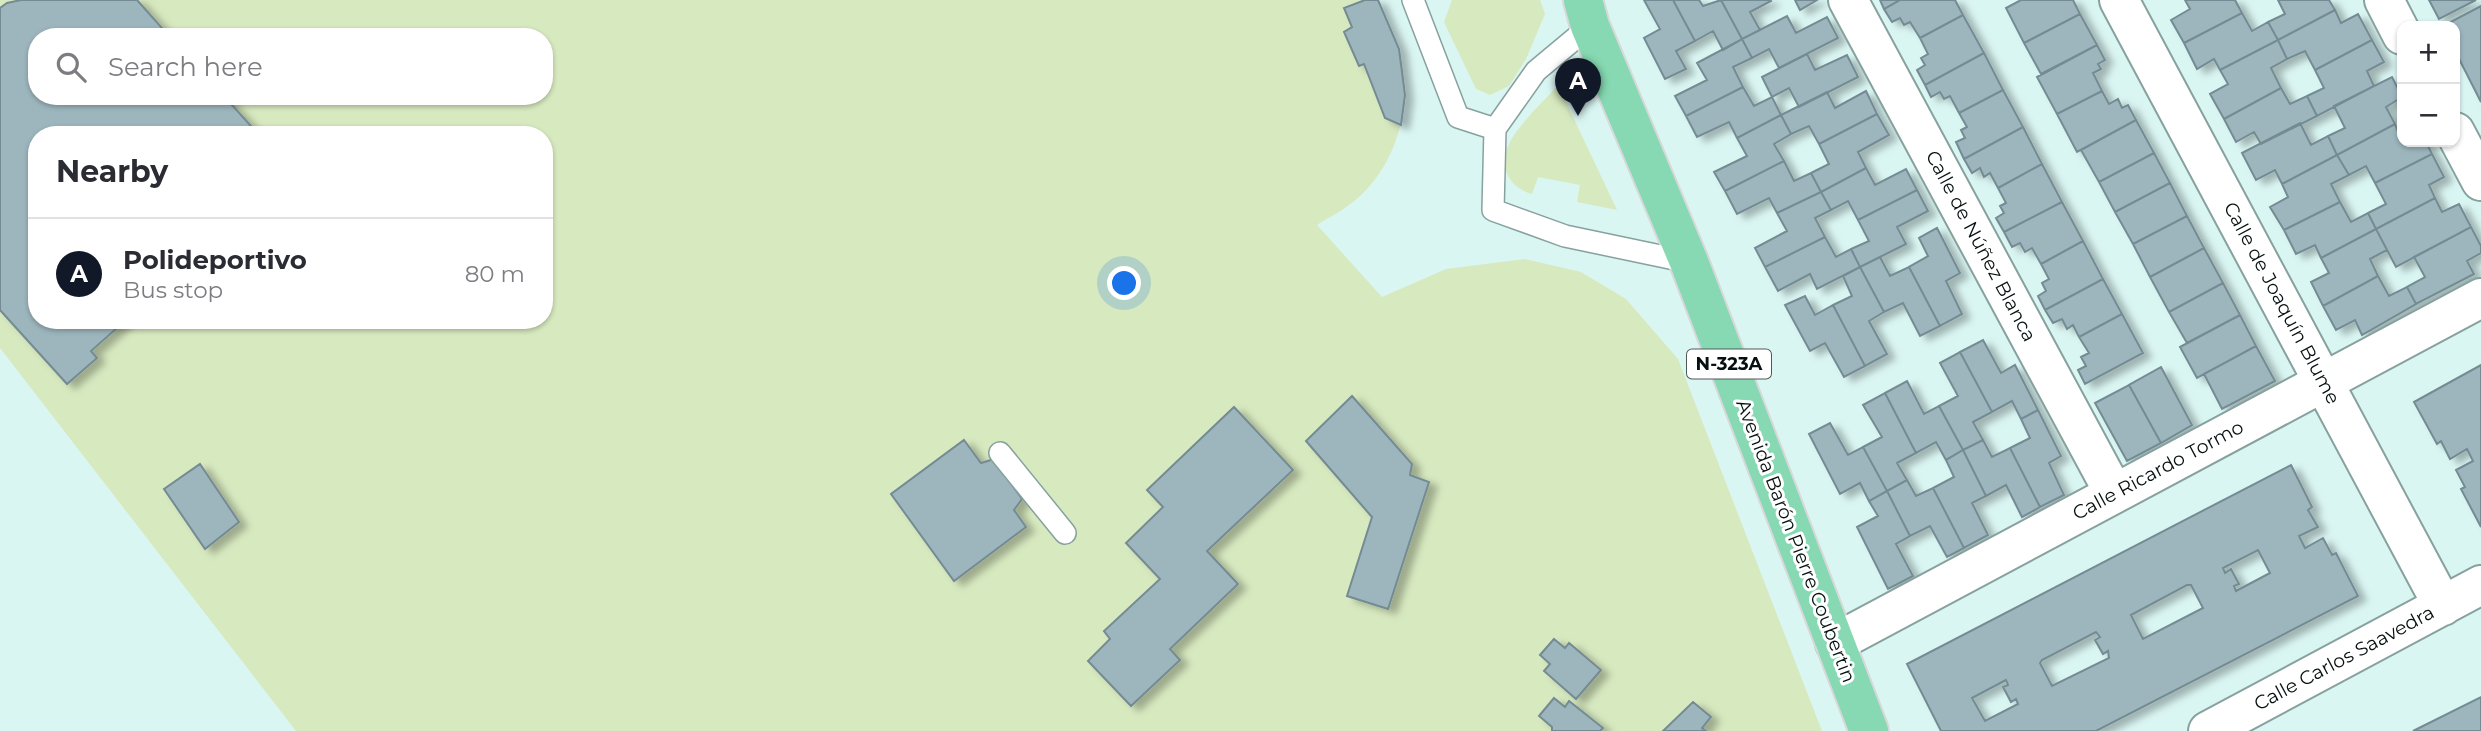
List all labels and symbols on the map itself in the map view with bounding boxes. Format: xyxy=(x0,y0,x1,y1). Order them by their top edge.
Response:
pin: A xyxy=(1555,58,1601,116)
street label: Calle de Núñez Blanca xyxy=(1921,147,2041,345)
street label: Calle de Joaquín Blume xyxy=(2219,198,2345,408)
your location xyxy=(1107,266,1141,300)
road number: N-323A xyxy=(1687,350,1771,378)
street label: Avenida Barón Pierre Coubertin xyxy=(1731,396,1861,686)
street label: Calle Ricardo Tormo xyxy=(2069,415,2248,525)
street label: Calle Carlos Saavedra xyxy=(2250,601,2438,715)

